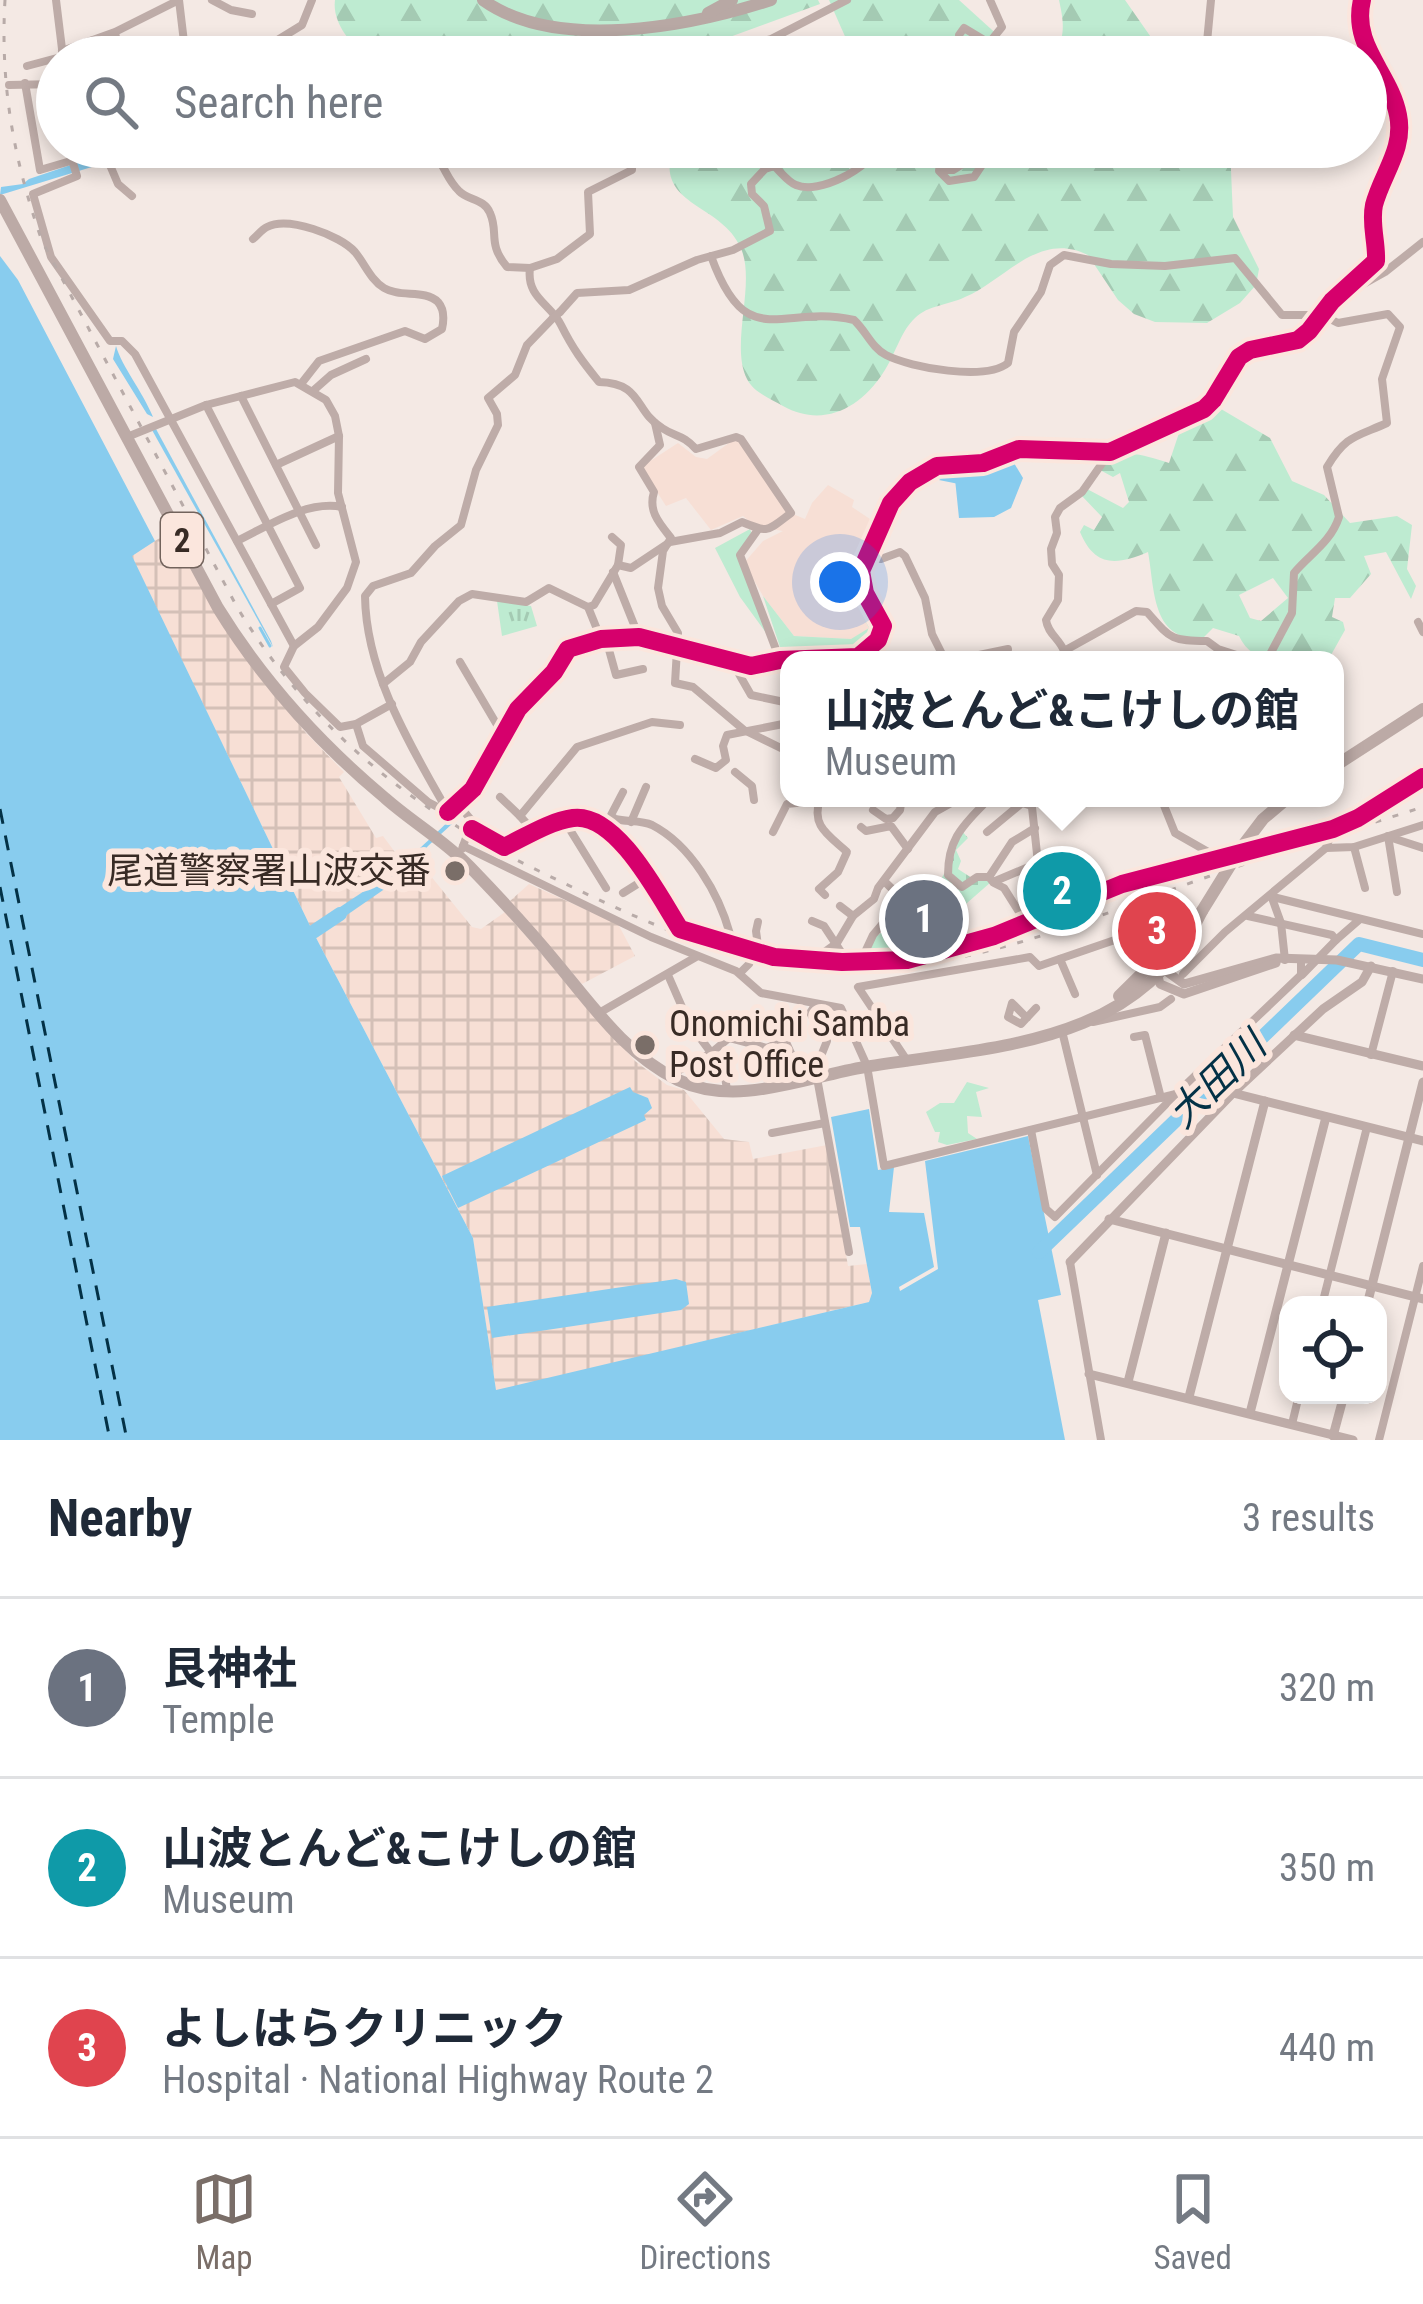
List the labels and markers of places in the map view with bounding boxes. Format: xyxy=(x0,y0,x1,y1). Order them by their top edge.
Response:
pin: 2 xyxy=(1023,846,1101,936)
place label: 尾道警察署山波交番 xyxy=(107,850,431,892)
marker: 尾道警察署山波交番 xyxy=(442,858,468,884)
pin: 1 xyxy=(885,874,963,964)
pin: 3 xyxy=(1118,886,1196,976)
place label: Onomichi Samba Post Office xyxy=(669,1003,910,1086)
marker: Onomichi Samba Post Office xyxy=(632,1032,658,1058)

